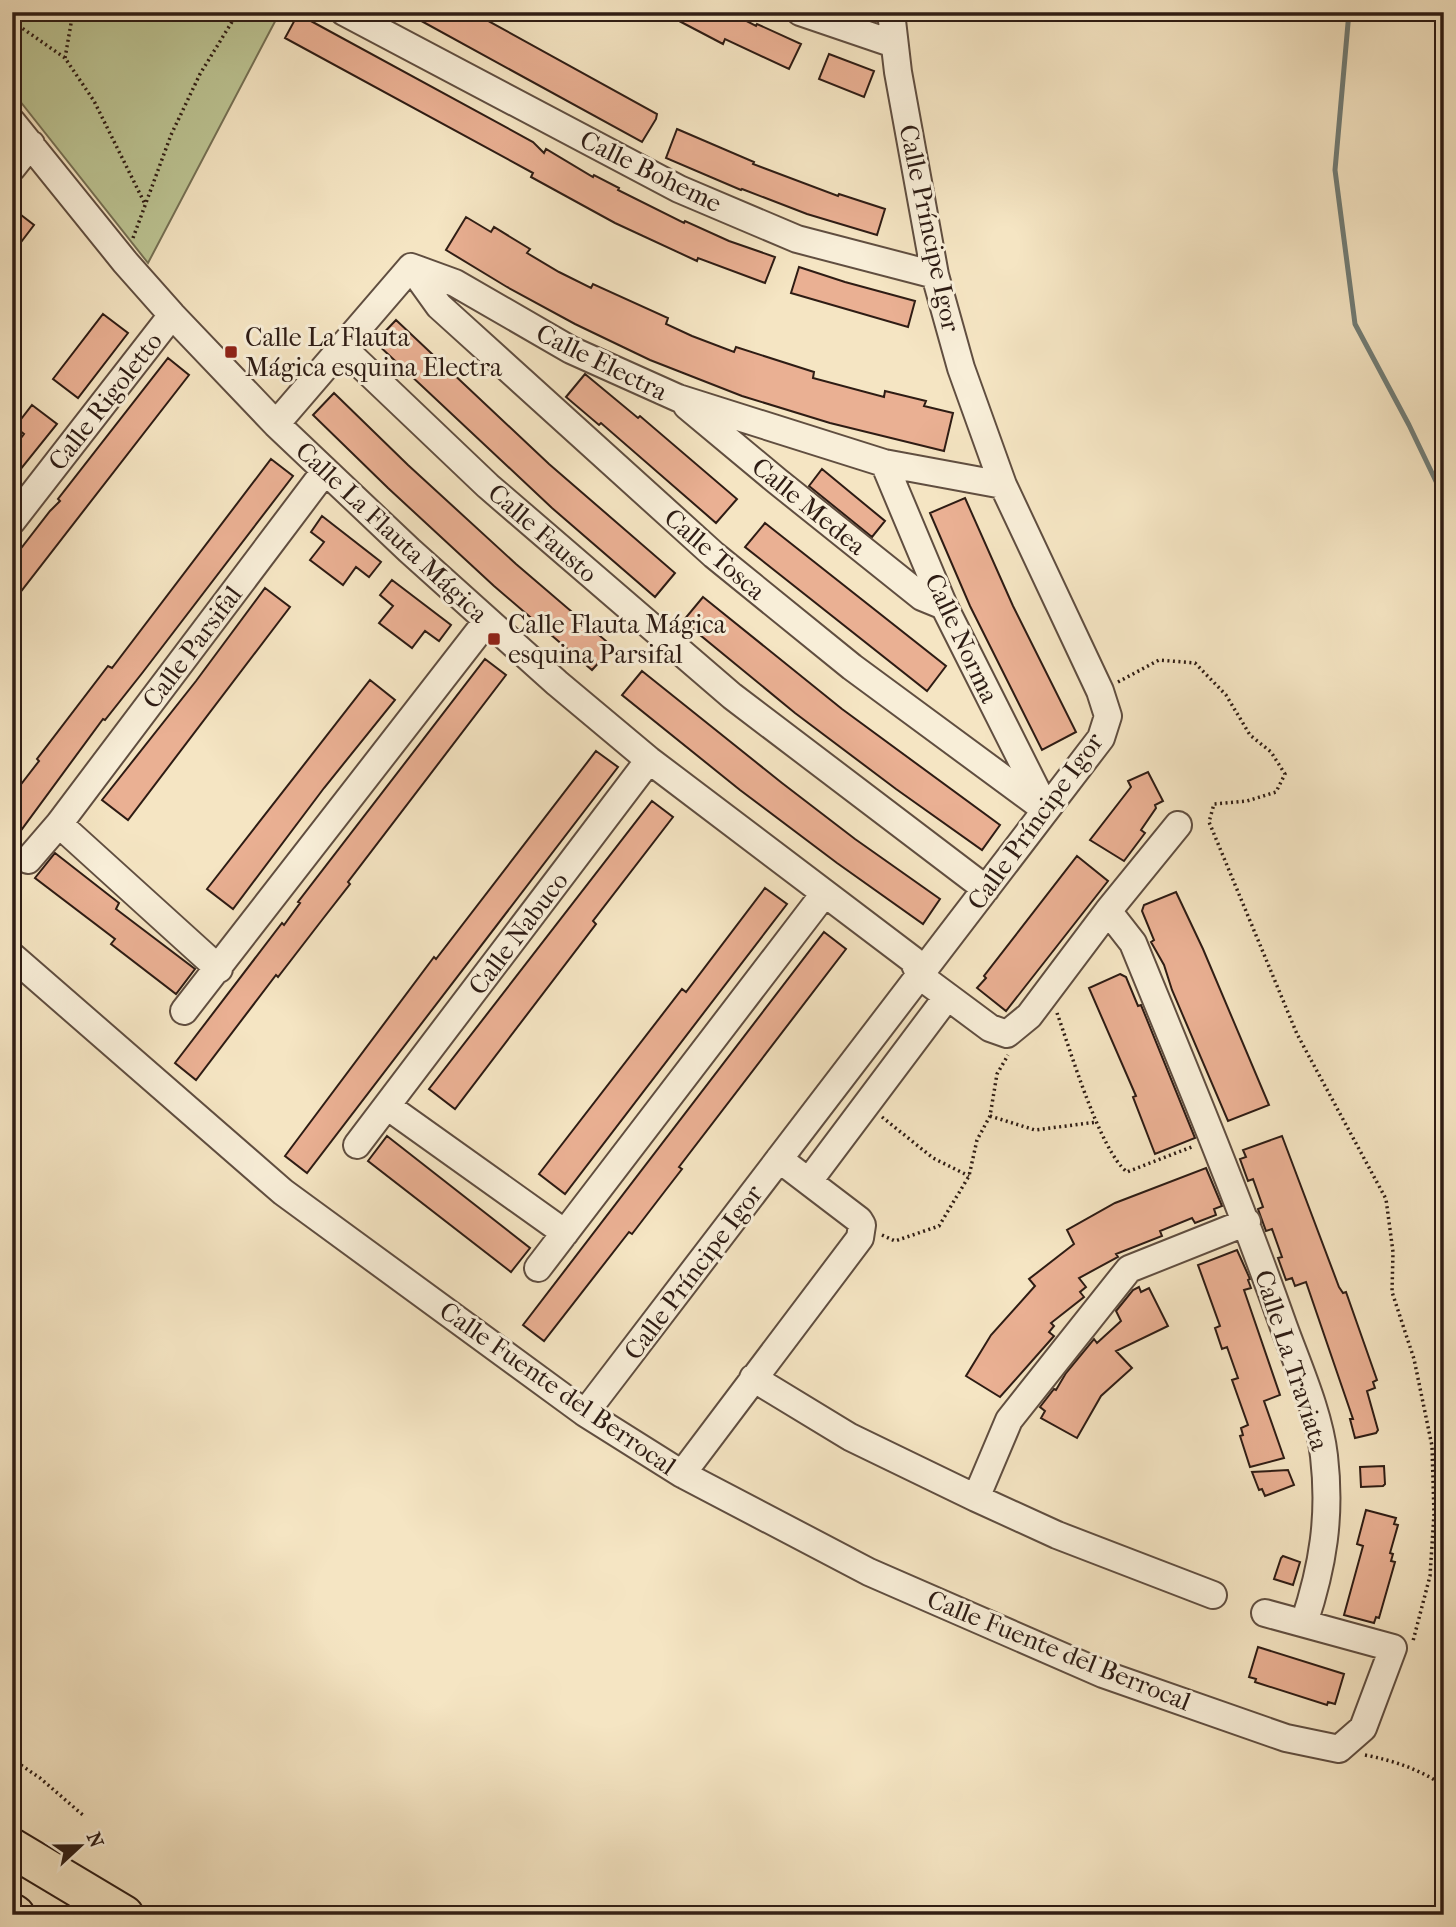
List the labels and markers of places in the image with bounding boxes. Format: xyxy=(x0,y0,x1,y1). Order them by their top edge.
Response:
place label: Calle La Flauta Mágica esquina Electra xyxy=(245,322,503,383)
marker: Calle La Flauta Mágica esquina Electra xyxy=(223,344,239,360)
place label: Calle Flauta Mágica esquina Parsifal xyxy=(508,609,727,670)
marker: Calle Flauta Mágica esquina Parsifal xyxy=(486,631,502,647)

